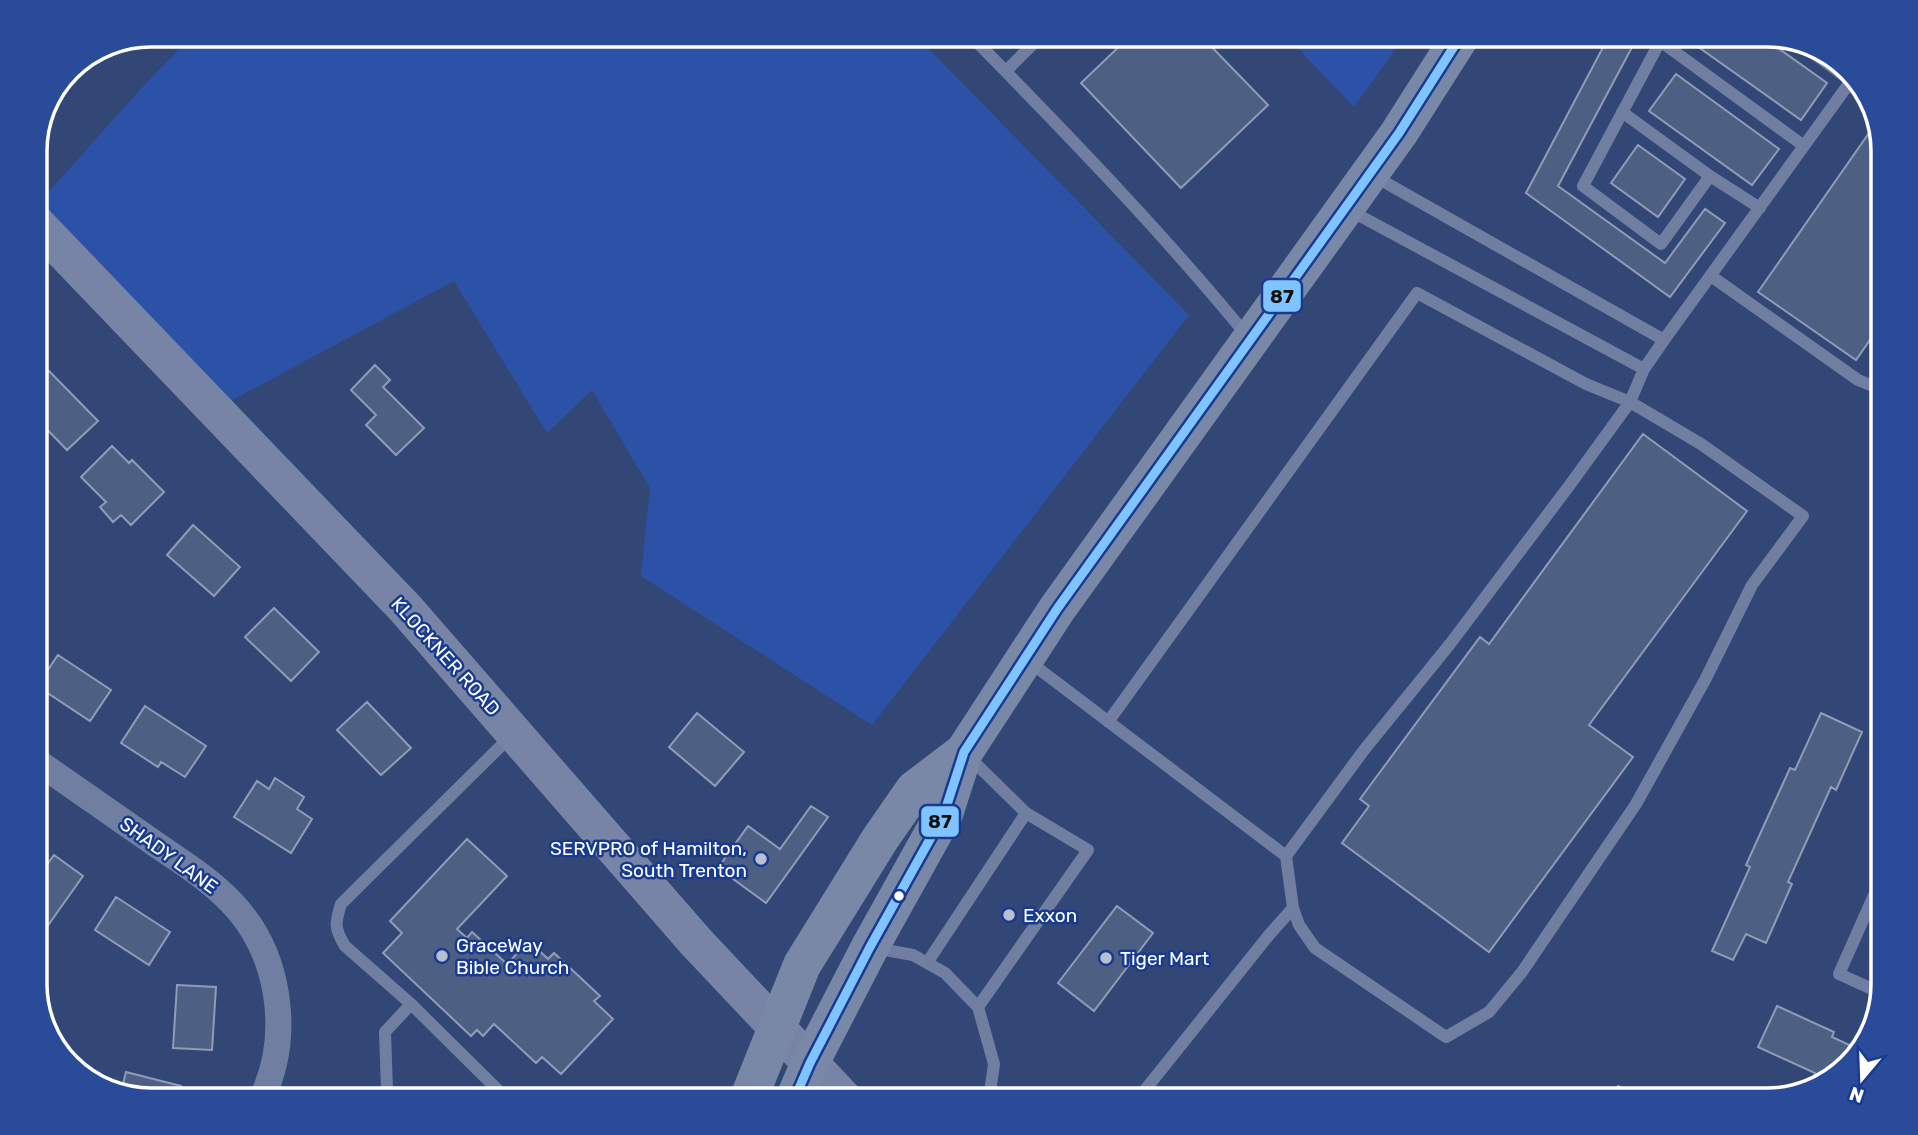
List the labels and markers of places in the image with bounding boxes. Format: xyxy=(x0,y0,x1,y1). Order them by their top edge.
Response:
place label: SERVPRO of Hamilton, South Trenton xyxy=(550,837,747,882)
marker: SERVPRO of Hamilton, South Trenton xyxy=(753,851,769,867)
unlabelled marker xyxy=(892,889,906,903)
place label: Exxon xyxy=(1023,904,1077,927)
marker: Exxon xyxy=(1001,907,1017,923)
place label: GraceWay Bible Church xyxy=(456,934,569,979)
place label: Tiger Mart xyxy=(1120,947,1210,970)
marker: GraceWay Bible Church xyxy=(434,948,450,964)
marker: Tiger Mart xyxy=(1098,950,1114,966)

